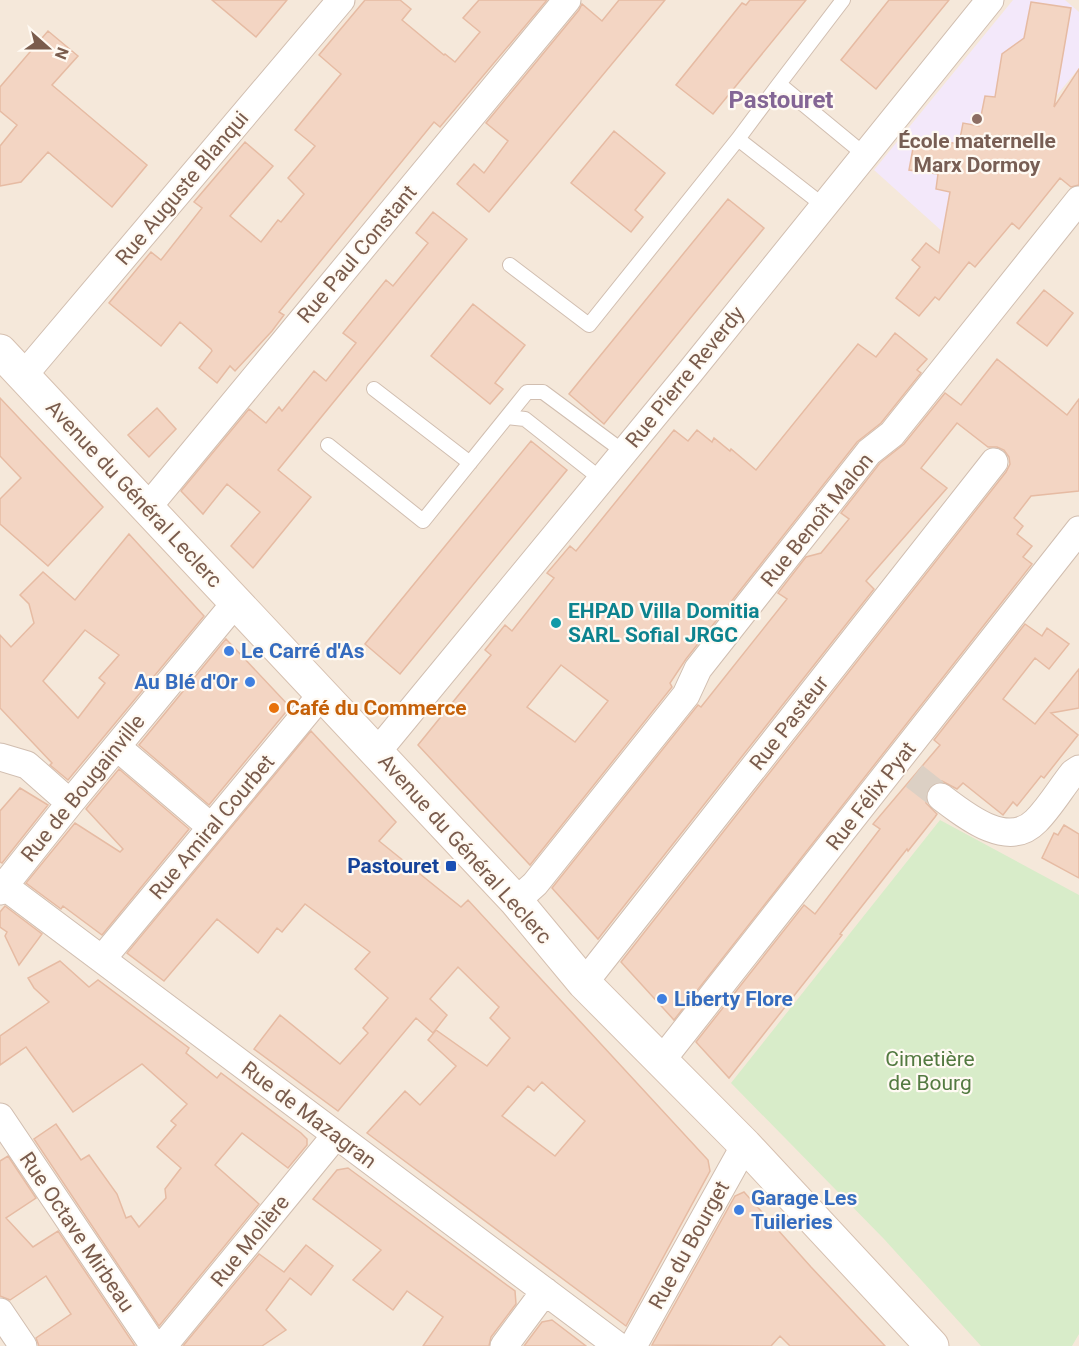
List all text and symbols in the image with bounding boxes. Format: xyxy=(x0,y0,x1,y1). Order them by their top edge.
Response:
north arrow xyxy=(18,18,78,78)
text: N xyxy=(51,45,72,62)
district label: Pastouret xyxy=(729,86,833,114)
street label: Rue Auguste Blanqui xyxy=(111,106,253,270)
marker: École maternelle Marx Dormoy xyxy=(970,112,984,126)
place label: École maternelle Marx Dormoy xyxy=(898,129,1056,177)
street label: Rue Paul Constant xyxy=(292,180,422,328)
street label: Rue Pierre Reverdy xyxy=(621,302,749,452)
street label: Avenue du Général Leclerc xyxy=(41,396,227,592)
street label: Rue Benoît Malon xyxy=(756,449,878,591)
place label: EHPAD Villa Domitia SARL Sofial JRGC xyxy=(568,599,759,647)
marker: EHPAD Villa Domitia SARL Sofial JRGC xyxy=(549,616,563,630)
place label: Le Carré d'As xyxy=(241,639,365,663)
marker: Le Carré d'As xyxy=(222,644,236,658)
place label: Au Blé d'Or xyxy=(134,670,238,694)
street label: Rue Pasteur xyxy=(745,671,833,775)
marker: Au Blé d'Or xyxy=(243,675,257,689)
place label: Café du Commerce xyxy=(286,696,467,720)
marker: Café du Commerce xyxy=(267,701,281,715)
street label: Rue de Bougainville xyxy=(16,710,150,866)
street label: Rue Félix Pyat xyxy=(821,737,921,855)
street label: Avenue du Général Leclerc xyxy=(374,749,556,949)
street label: Rue Amiral Courbet xyxy=(145,750,279,904)
place label: Pastouret xyxy=(347,854,439,878)
marker: Pastouret xyxy=(444,859,458,873)
place label: Liberty Flore xyxy=(674,987,793,1011)
marker: Liberty Flore xyxy=(655,992,669,1006)
park label: Cimetière de Bourg xyxy=(885,1047,975,1095)
street label: Rue de Mazagran xyxy=(237,1057,381,1173)
street label: Rue Octave Mirbeau xyxy=(15,1148,139,1316)
street label: Rue du Bourget xyxy=(644,1177,734,1313)
place label: Garage Les Tuileries xyxy=(751,1186,857,1234)
street label: Rue Molière xyxy=(206,1190,294,1292)
marker: Garage Les Tuileries xyxy=(732,1203,746,1217)

